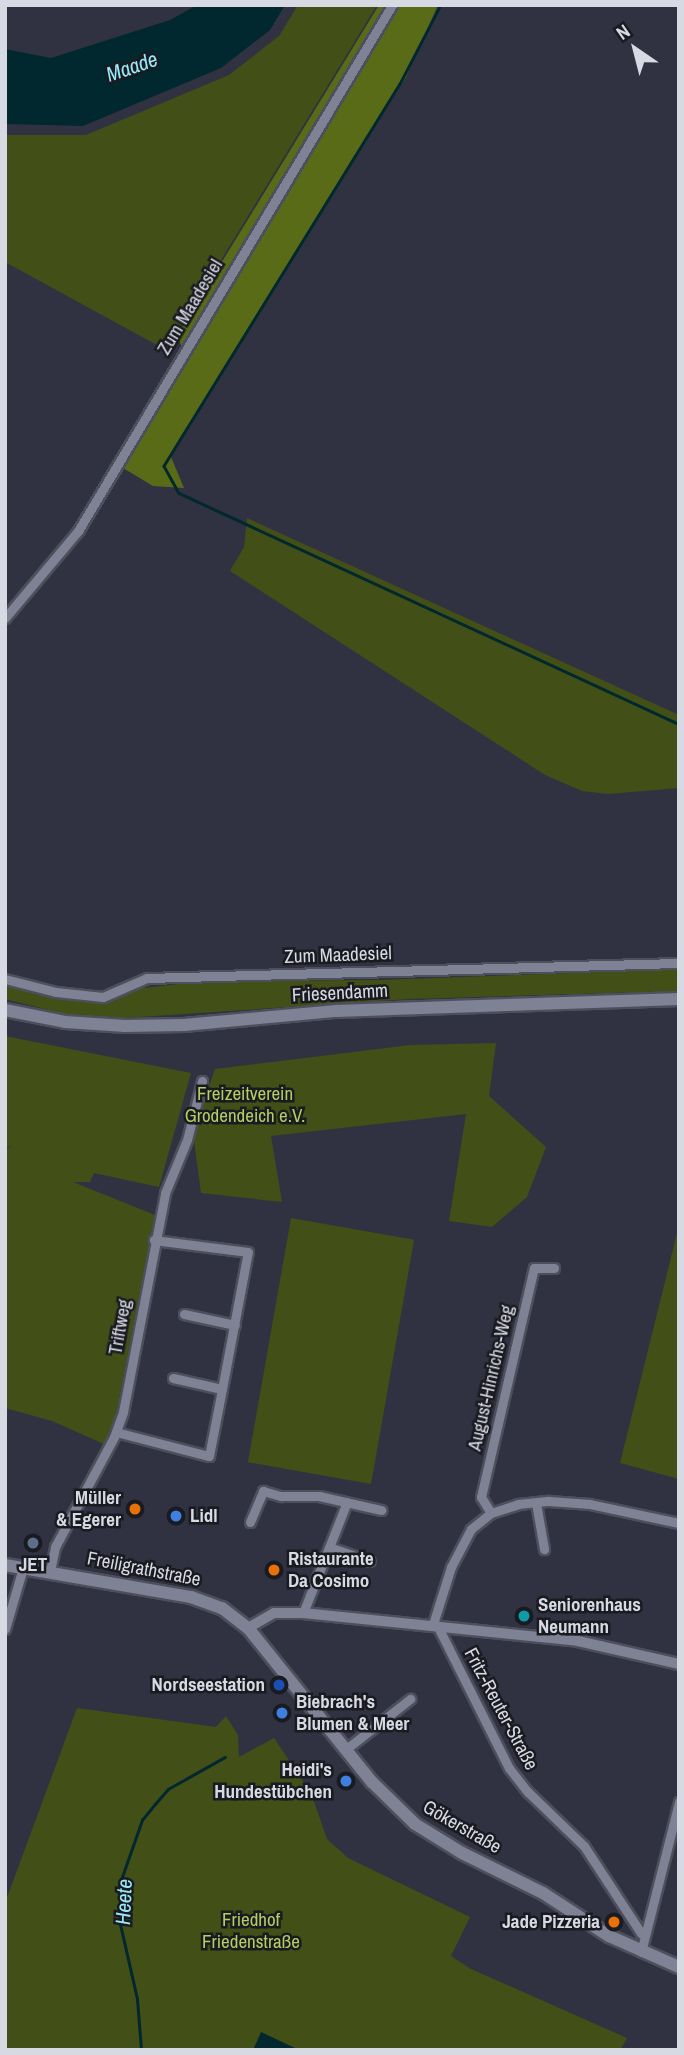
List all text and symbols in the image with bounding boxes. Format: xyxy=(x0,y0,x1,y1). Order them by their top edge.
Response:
north arrow xyxy=(600,14,670,84)
text: N xyxy=(611,18,635,46)
water label: Maade xyxy=(103,47,161,87)
street label: Zum Maadesiel xyxy=(153,255,227,359)
street label: Zum Maadesiel xyxy=(284,942,392,968)
street label: Friesendamm xyxy=(291,979,389,1007)
park label: Freizeitverein Grodendeich e.V. xyxy=(185,1083,305,1127)
street label: Triftweg xyxy=(104,1298,136,1356)
street label: August-Hinrichs-Weg xyxy=(463,1303,519,1453)
place label: Müller & Egerer xyxy=(56,1487,121,1531)
marker: Müller & Egerer xyxy=(127,1501,143,1517)
place label: Lidl xyxy=(190,1505,218,1527)
marker: Lidl xyxy=(168,1508,184,1524)
marker: JET xyxy=(25,1535,41,1551)
street label: Freiligrathstraße xyxy=(85,1547,203,1591)
place label: Ristaurante Da Cosimo xyxy=(288,1548,374,1592)
place label: JET xyxy=(19,1554,47,1576)
marker: Ristaurante Da Cosimo xyxy=(266,1562,282,1578)
place label: Seniorenhaus Neumann xyxy=(538,1594,641,1638)
marker: Seniorenhaus Neumann xyxy=(516,1608,532,1624)
street label: Fritz-Reuter-Straße xyxy=(459,1644,543,1774)
place label: Nordseestation xyxy=(152,1674,265,1696)
marker: Nordseestation xyxy=(271,1677,287,1693)
place label: Biebrach's Blumen & Meer xyxy=(296,1691,409,1735)
marker: Biebrach's Blumen & Meer xyxy=(274,1705,290,1721)
place label: Heidi's Hundestübchen xyxy=(214,1759,332,1803)
marker: Heidi's Hundestübchen xyxy=(338,1773,354,1789)
street label: Gökerstraße xyxy=(419,1795,505,1859)
water label: Heete xyxy=(111,1879,137,1925)
park label: Friedhof Friedenstraße xyxy=(202,1909,300,1953)
place label: Jade Pizzeria xyxy=(502,1911,600,1933)
marker: Jade Pizzeria xyxy=(606,1914,622,1930)

